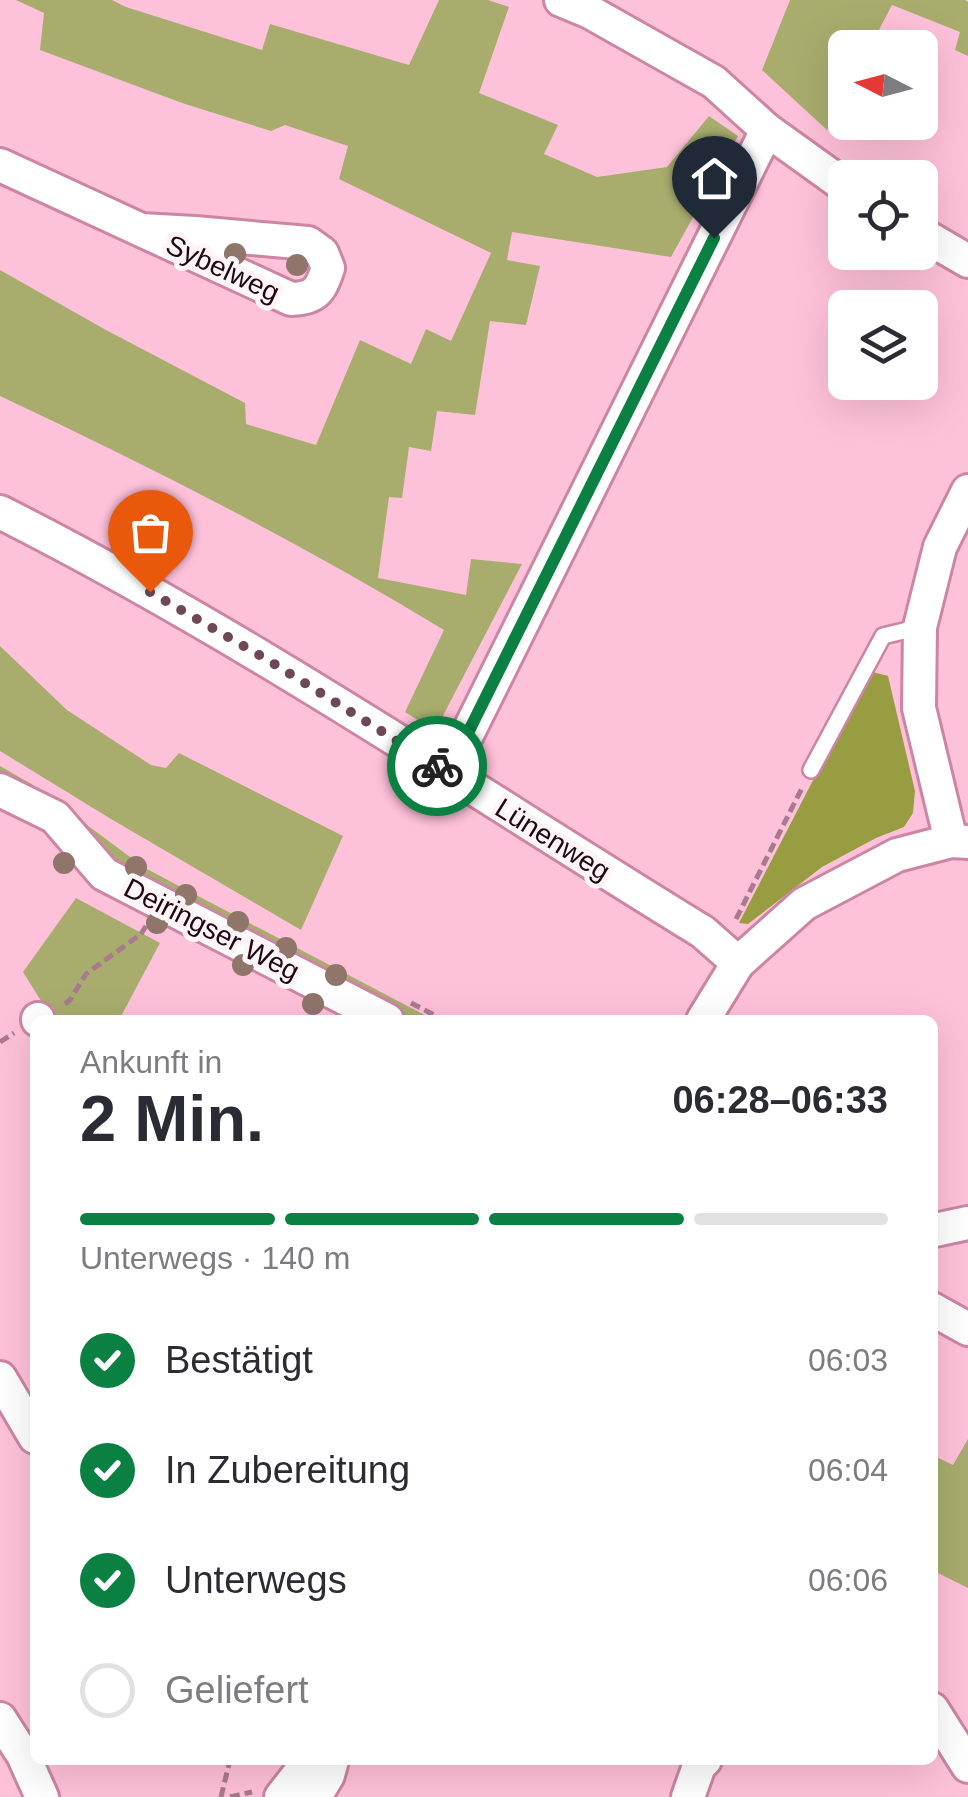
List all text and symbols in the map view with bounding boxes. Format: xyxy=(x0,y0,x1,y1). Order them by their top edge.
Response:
north arrow xyxy=(828,30,938,140)
map controls xyxy=(828,30,938,400)
pin xyxy=(672,136,757,239)
icon: home xyxy=(687,151,742,206)
button: locate xyxy=(828,160,938,270)
street label: Sybelweg xyxy=(161,229,284,308)
button: layers xyxy=(828,290,938,400)
pin xyxy=(108,490,193,593)
icon: bag xyxy=(123,505,178,560)
courier xyxy=(387,716,487,816)
icon: bike xyxy=(410,739,465,794)
street label: Lünenweg xyxy=(490,792,616,887)
street label: Deiringser Weg xyxy=(119,872,305,987)
text: Ankunft in xyxy=(80,1044,222,1080)
text: 06:28–06:33 xyxy=(672,1079,888,1121)
text: 2 Min. xyxy=(80,1082,264,1155)
text: Unterwegs · 140 m xyxy=(80,1240,350,1276)
icon: check xyxy=(80,1333,135,1388)
text: Bestätigt xyxy=(165,1339,313,1381)
text: 06:03 xyxy=(808,1342,888,1378)
icon: check xyxy=(80,1443,135,1498)
text: In Zubereitung xyxy=(165,1449,410,1491)
text: 06:04 xyxy=(808,1452,888,1488)
icon: check xyxy=(80,1553,135,1608)
text: Unterwegs xyxy=(165,1559,347,1601)
text: 06:06 xyxy=(808,1562,888,1598)
text: Geliefert xyxy=(165,1669,309,1711)

